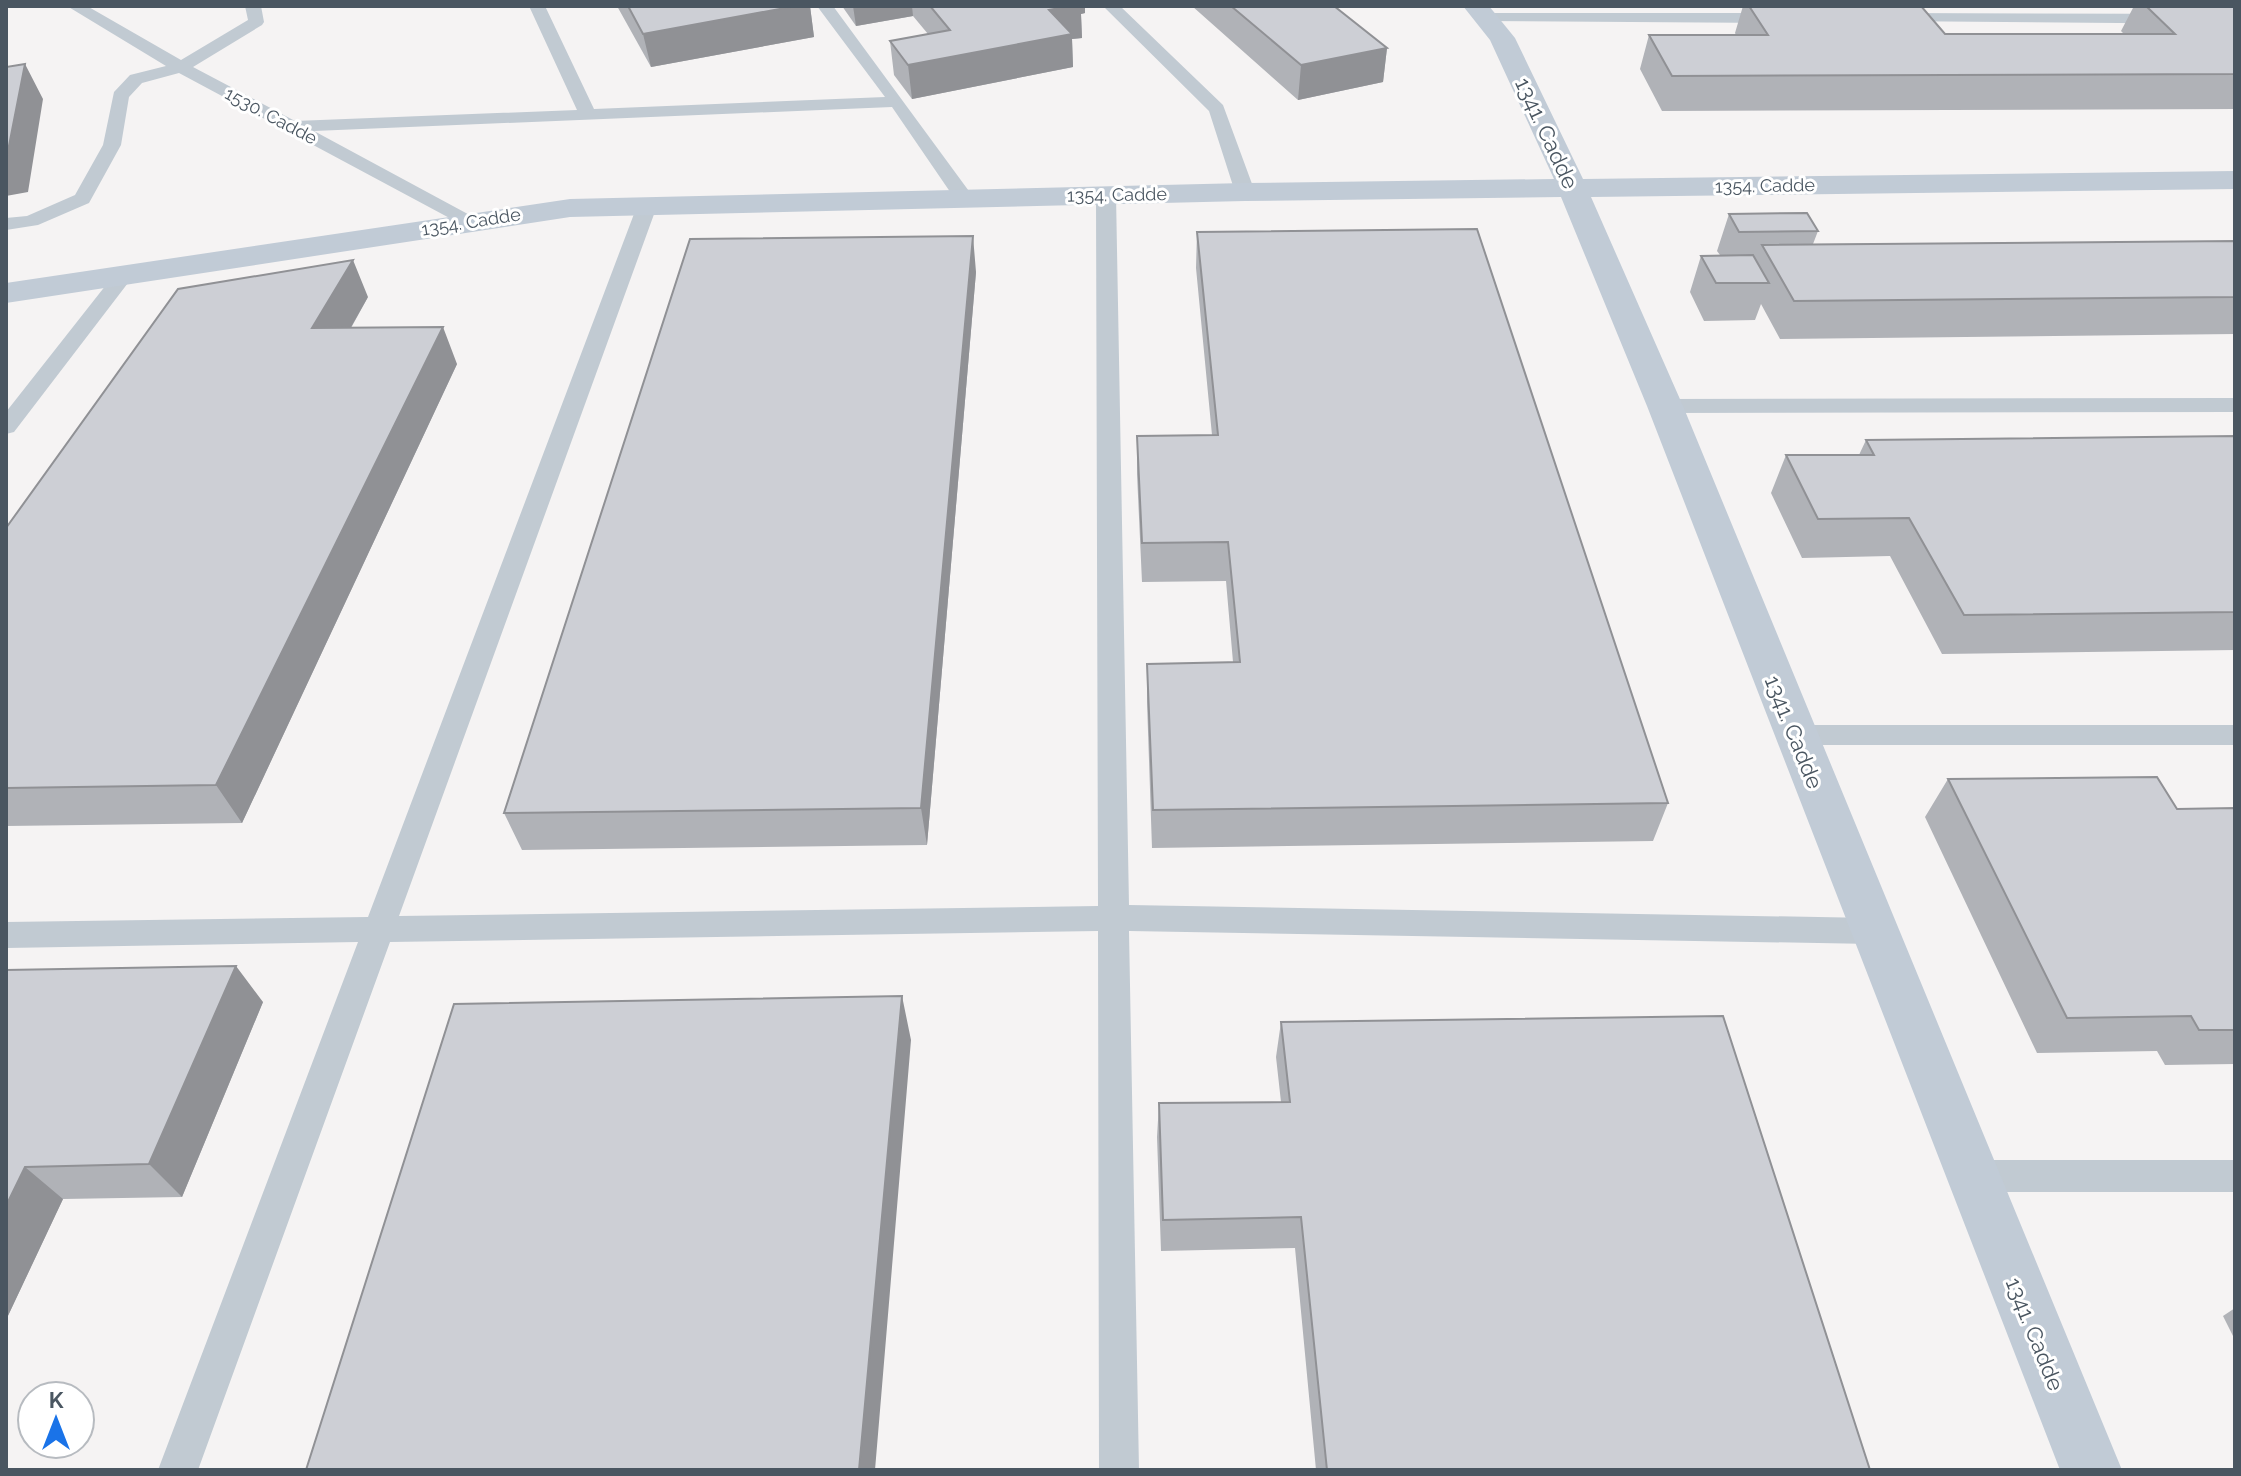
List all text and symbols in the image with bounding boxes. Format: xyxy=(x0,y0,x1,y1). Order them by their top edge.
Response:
street label: 1341. Cadde xyxy=(1510,73,1584,193)
street label: 1530. Cadde xyxy=(222,83,321,149)
street label: 1354. Cadde xyxy=(1715,174,1816,197)
street label: 1354. Cadde xyxy=(1067,183,1168,206)
street label: 1354. Cadde xyxy=(420,203,522,240)
street label: 1341. Cadde xyxy=(1760,672,1829,792)
street label: 1341. Cadde xyxy=(2001,1274,2070,1394)
north arrow xyxy=(16,1380,96,1460)
text: K xyxy=(49,1387,64,1413)

